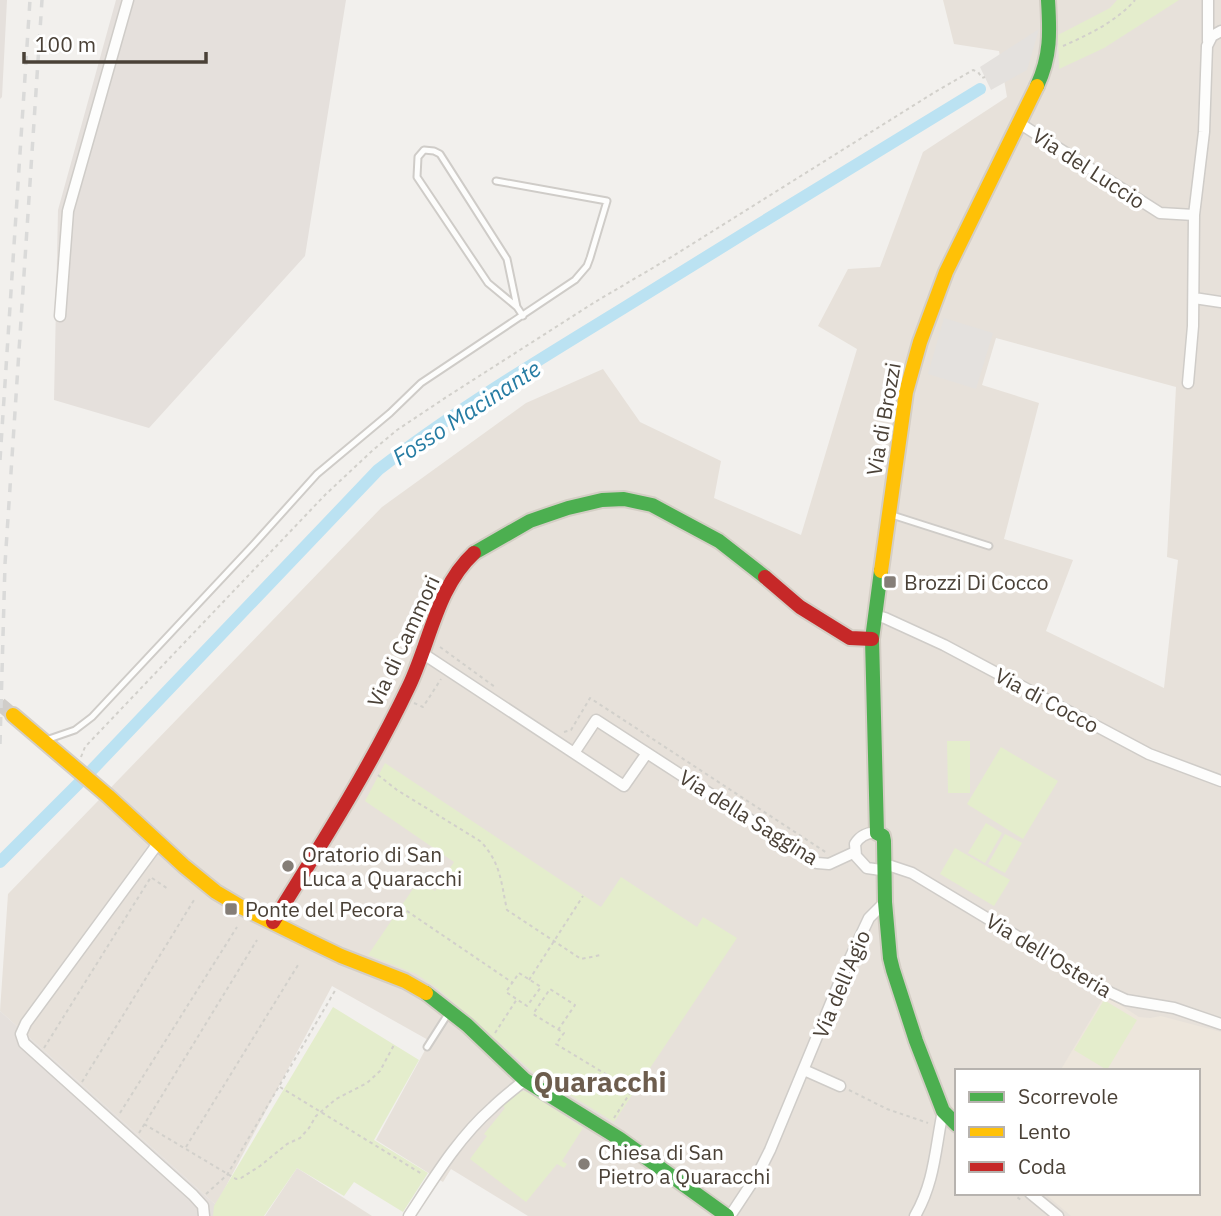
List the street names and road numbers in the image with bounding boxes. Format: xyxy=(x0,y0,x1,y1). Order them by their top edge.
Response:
street label: Via del Luccio xyxy=(1027,121,1151,215)
street label: Via di Brozzi xyxy=(859,360,907,478)
street label: Via di Cammori xyxy=(360,571,446,711)
street label: Via di Cocco xyxy=(990,661,1104,739)
street label: Via della Saggina xyxy=(674,763,824,871)
street label: Via dell'Osteria xyxy=(981,906,1117,1004)
street label: Via dell'Agio xyxy=(806,926,876,1042)

